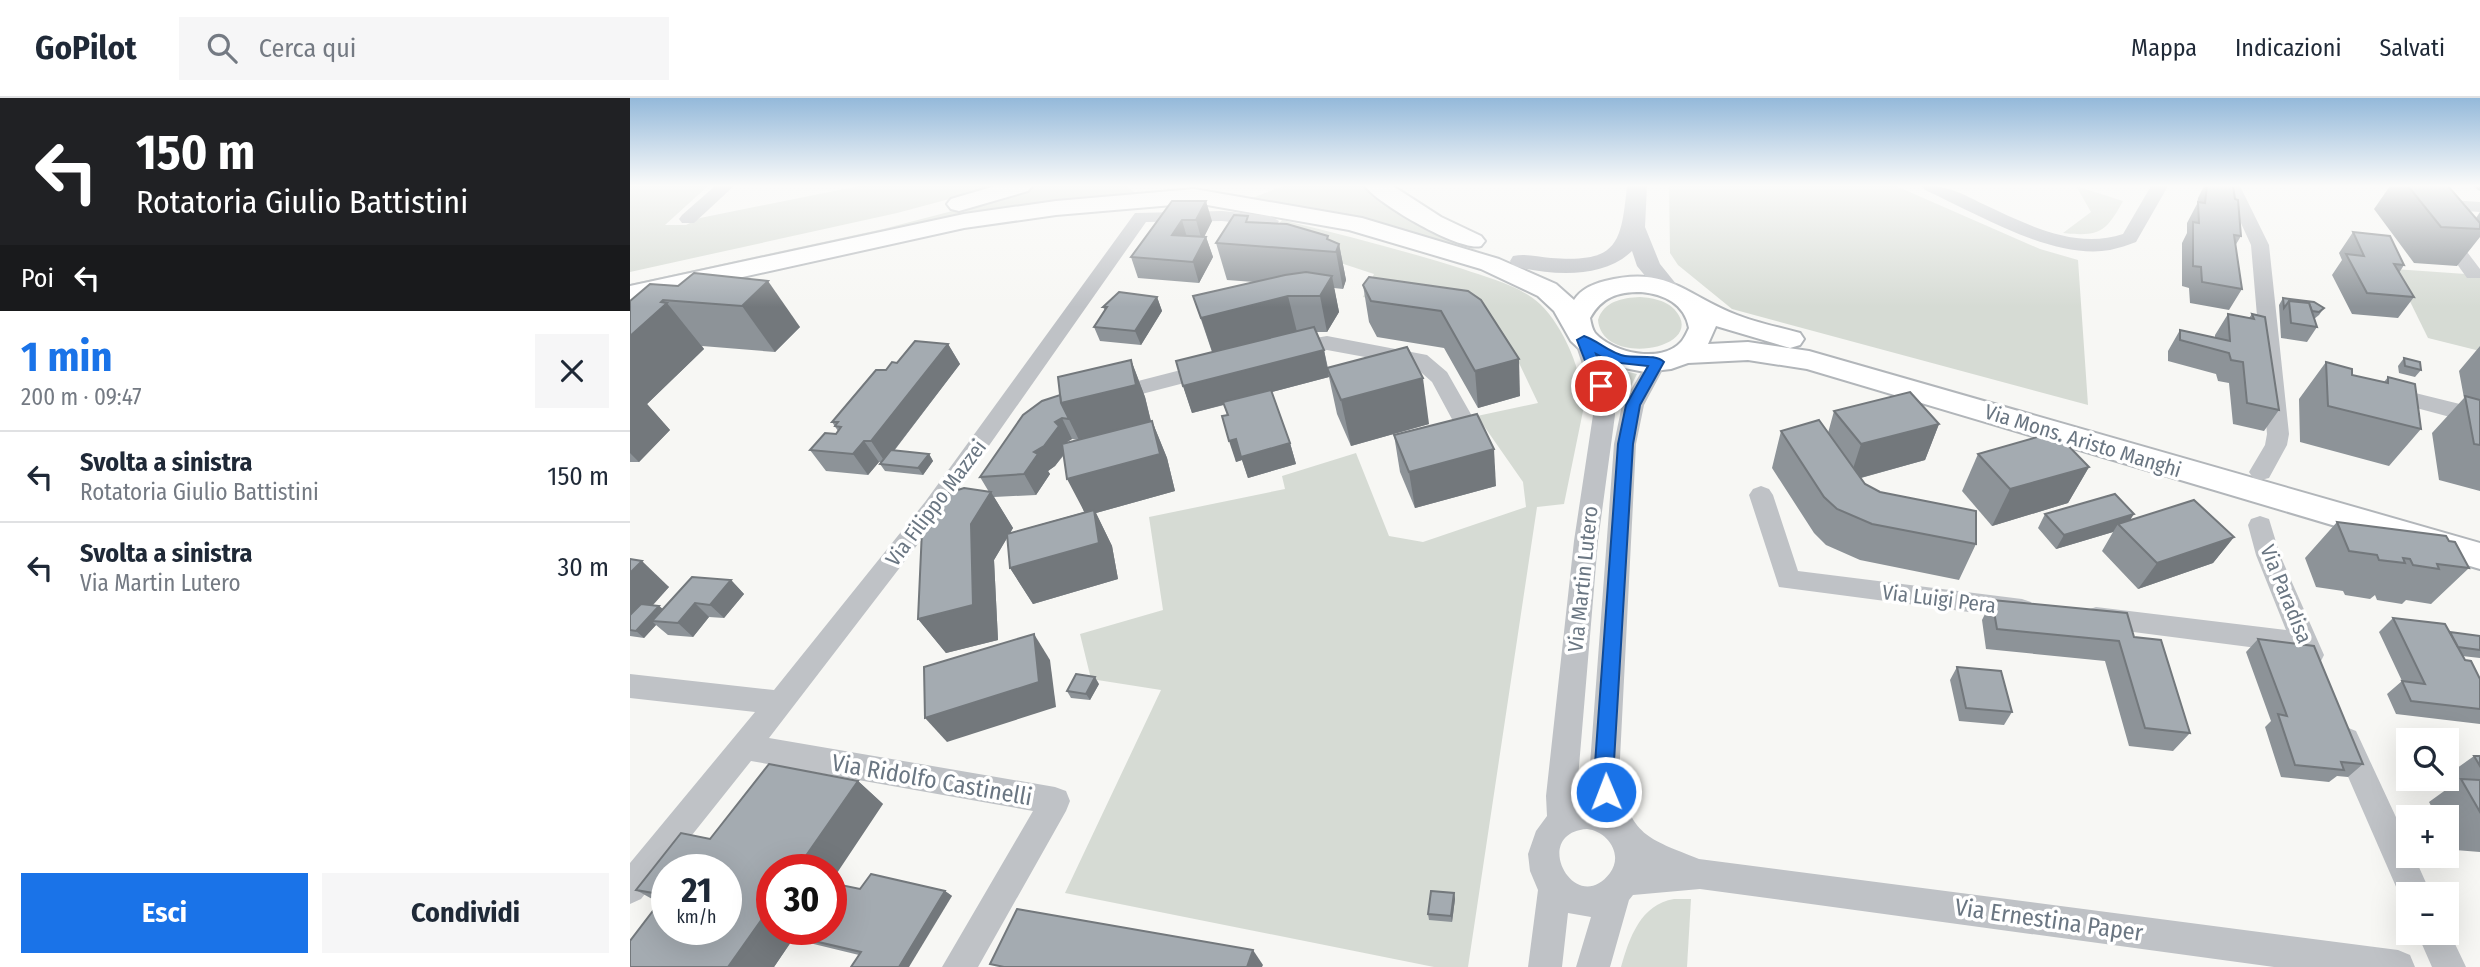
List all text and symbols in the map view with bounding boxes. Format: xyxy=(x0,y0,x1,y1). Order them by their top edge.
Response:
search box xyxy=(179,17,669,80)
text: GoPilot xyxy=(35,28,137,68)
icon: search xyxy=(203,29,241,67)
text: Cerca qui xyxy=(259,33,356,64)
text: Mappa xyxy=(2131,34,2197,62)
text: Indicazioni xyxy=(2235,34,2341,62)
text: Salvati xyxy=(2379,34,2445,62)
text: 150 m xyxy=(136,123,255,182)
icon: left xyxy=(21,126,112,217)
text: Rotatoria Giulio Battistini xyxy=(136,183,468,221)
icon: left xyxy=(68,259,106,297)
text: Poi xyxy=(21,263,54,294)
text: 1 min xyxy=(21,332,112,382)
button: close xyxy=(535,334,609,408)
pin xyxy=(1571,356,1631,416)
icon: arrive xyxy=(1582,367,1620,405)
text: 200 m · 09:47 xyxy=(21,383,142,411)
street label: Via Mons. Aristo Manghi xyxy=(1982,399,2184,483)
street label: Via Filippo Mazzei xyxy=(880,435,992,571)
text: Svolta a sinistra xyxy=(80,447,252,478)
icon: left xyxy=(21,458,59,496)
text: 150 m xyxy=(547,461,609,492)
text: Rotatoria Giulio Battistini xyxy=(80,478,319,506)
street label: Via Martin Lutero xyxy=(1562,505,1604,653)
text: Svolta a sinistra xyxy=(80,538,252,569)
street label: Via Paradisa xyxy=(2254,541,2318,647)
icon: left xyxy=(21,549,59,587)
text: 30 m xyxy=(558,552,609,583)
text: Via Martin Lutero xyxy=(80,569,241,597)
street label: Via Luigi Pera xyxy=(1881,579,1997,619)
map controls xyxy=(2396,728,2459,945)
button: search xyxy=(2396,728,2459,791)
street label: Via Ridolfo Castinelli xyxy=(830,749,1034,811)
position arrow xyxy=(1569,755,1643,829)
button: + xyxy=(2396,805,2459,868)
speed limit sign: 30 xyxy=(756,854,847,945)
text: 21 xyxy=(681,869,712,911)
button: Esci xyxy=(21,873,308,953)
button: Condividi xyxy=(322,873,609,953)
button: − xyxy=(2396,882,2459,945)
street label: Via Ernestina Paper xyxy=(1953,893,2146,947)
text: km/h xyxy=(676,906,717,928)

